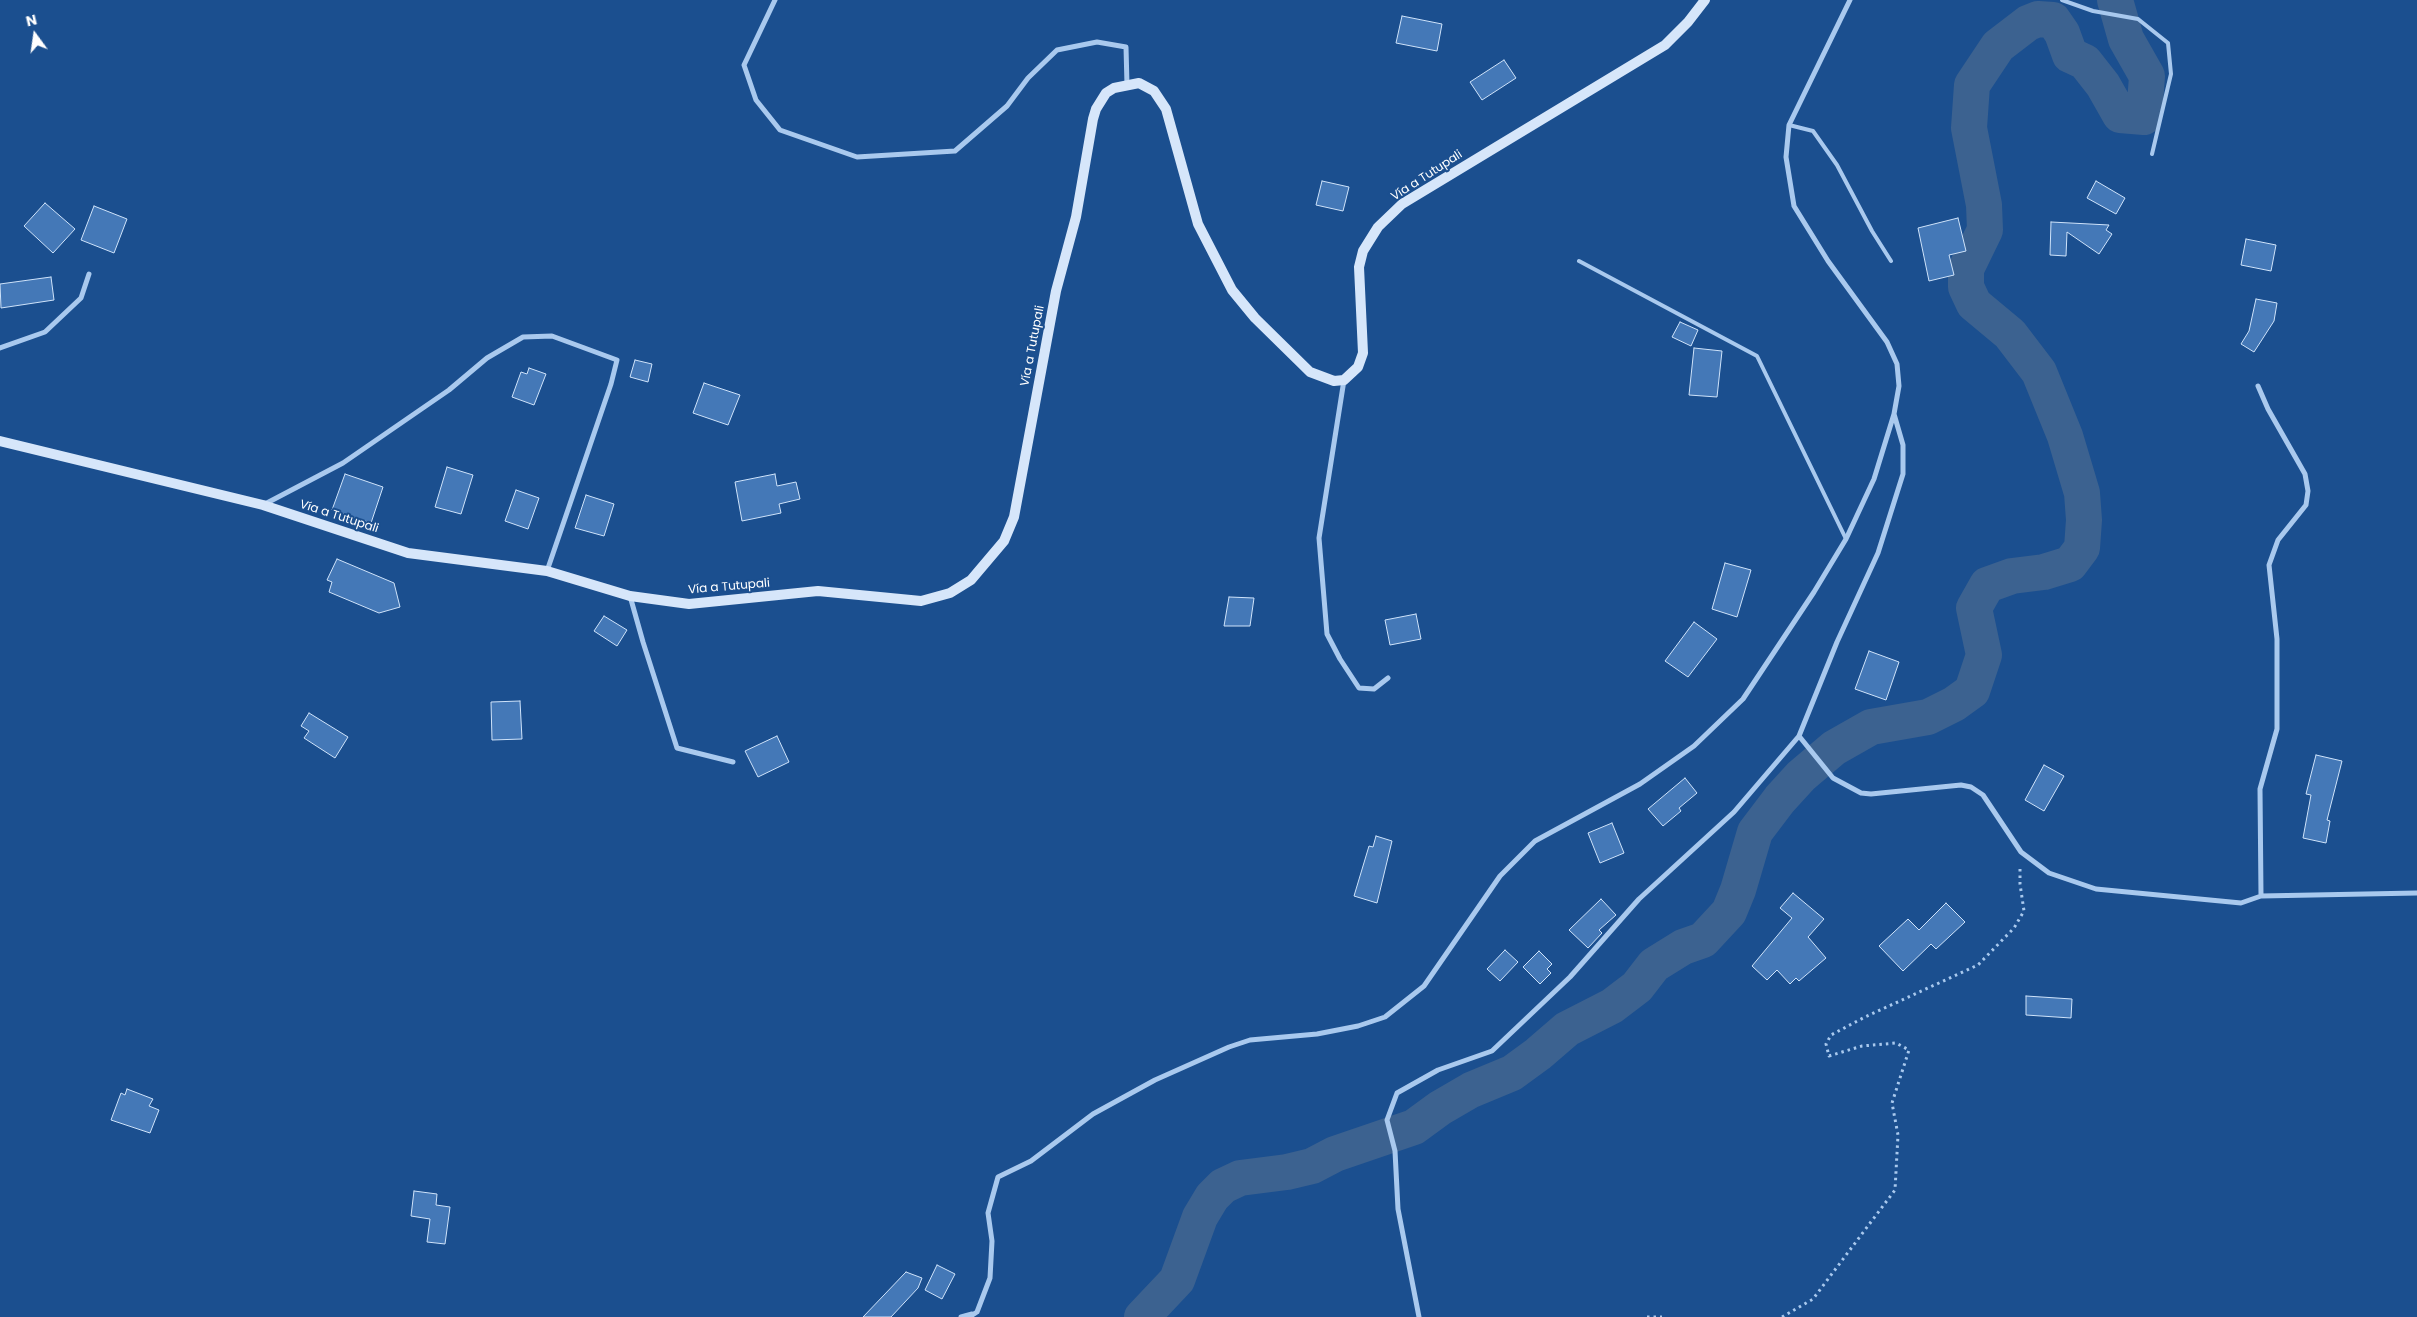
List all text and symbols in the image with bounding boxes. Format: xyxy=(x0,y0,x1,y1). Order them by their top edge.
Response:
text: N xyxy=(24,9,39,31)
north arrow xyxy=(10,10,60,60)
street label: Vía a Tutupali xyxy=(1389,148,1465,204)
street label: Vía a Tutupali xyxy=(1018,304,1048,388)
street label: Vía a Tutupali xyxy=(298,497,380,537)
street label: Vía a Tutupali xyxy=(688,576,770,598)

